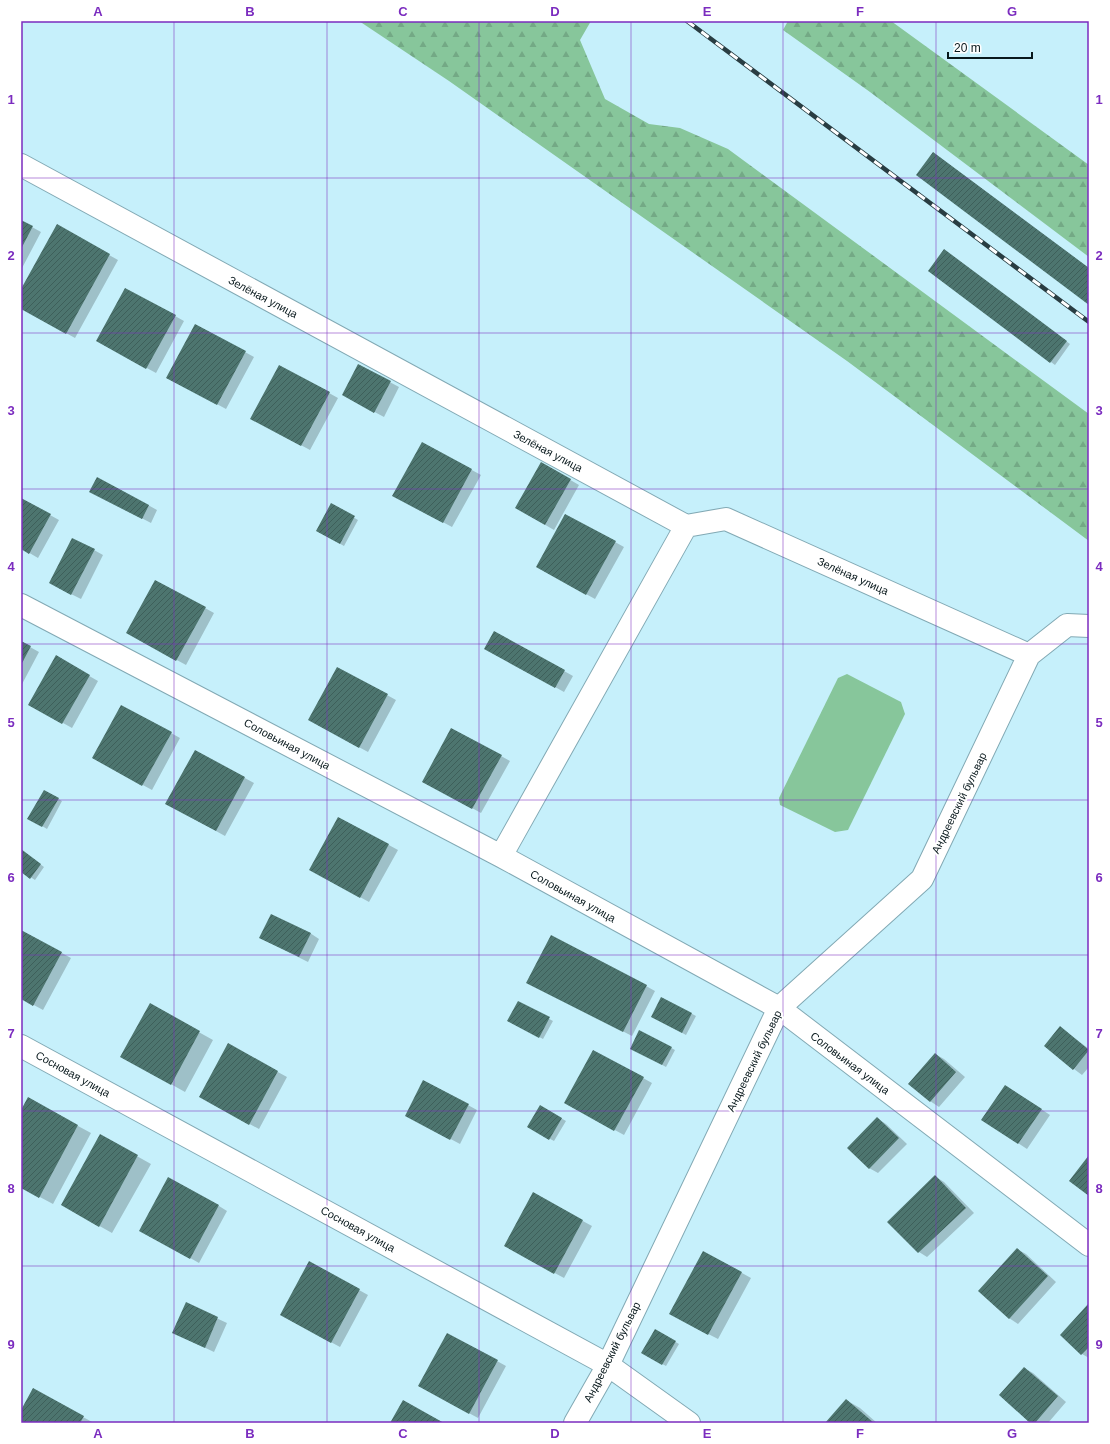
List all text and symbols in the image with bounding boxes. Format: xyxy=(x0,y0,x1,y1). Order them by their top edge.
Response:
text: A xyxy=(93,4,103,19)
text: B xyxy=(245,4,255,19)
text: C xyxy=(398,4,408,19)
text: D xyxy=(550,4,560,19)
text: E xyxy=(703,4,712,19)
text: F xyxy=(856,4,864,19)
text: G xyxy=(1007,4,1017,19)
scale bar xyxy=(948,34,1032,60)
text: 20 m xyxy=(954,41,981,55)
text: 1 xyxy=(7,92,15,107)
text: 1 xyxy=(1095,92,1103,107)
text: 2 xyxy=(7,248,15,263)
text: 2 xyxy=(1095,248,1103,263)
street label: Зелёная улица xyxy=(226,274,300,321)
text: 3 xyxy=(7,403,15,418)
text: 3 xyxy=(1095,403,1103,418)
street label: Зелёная улица xyxy=(511,428,585,475)
street label: Зелёная улица xyxy=(816,555,891,597)
text: 4 xyxy=(7,559,15,574)
text: 4 xyxy=(1095,559,1103,574)
text: 5 xyxy=(7,715,15,730)
text: 5 xyxy=(1095,715,1103,730)
street label: Соловьиная улица xyxy=(242,716,333,772)
street label: Андреевский бульвар xyxy=(929,750,989,856)
street label: Соловьиная улица xyxy=(528,868,619,925)
text: 6 xyxy=(7,870,15,885)
text: 6 xyxy=(1095,870,1103,885)
street label: Андреевский бульвар xyxy=(724,1008,784,1114)
text: 7 xyxy=(7,1026,15,1041)
text: 7 xyxy=(1095,1026,1103,1041)
street label: Соловьиная улица xyxy=(808,1029,893,1097)
street label: Сосновая улица xyxy=(34,1049,113,1100)
text: 8 xyxy=(7,1181,15,1196)
text: 8 xyxy=(1095,1181,1103,1196)
street label: Сосновая улица xyxy=(319,1204,398,1255)
street label: Андреевский бульвар xyxy=(581,1300,643,1404)
text: 9 xyxy=(7,1337,15,1352)
text: 9 xyxy=(1095,1337,1103,1352)
text: A xyxy=(93,1426,103,1441)
text: B xyxy=(245,1426,255,1441)
text: C xyxy=(398,1426,408,1441)
text: D xyxy=(550,1426,560,1441)
text: E xyxy=(703,1426,712,1441)
text: F xyxy=(856,1426,864,1441)
text: G xyxy=(1007,1426,1017,1441)

